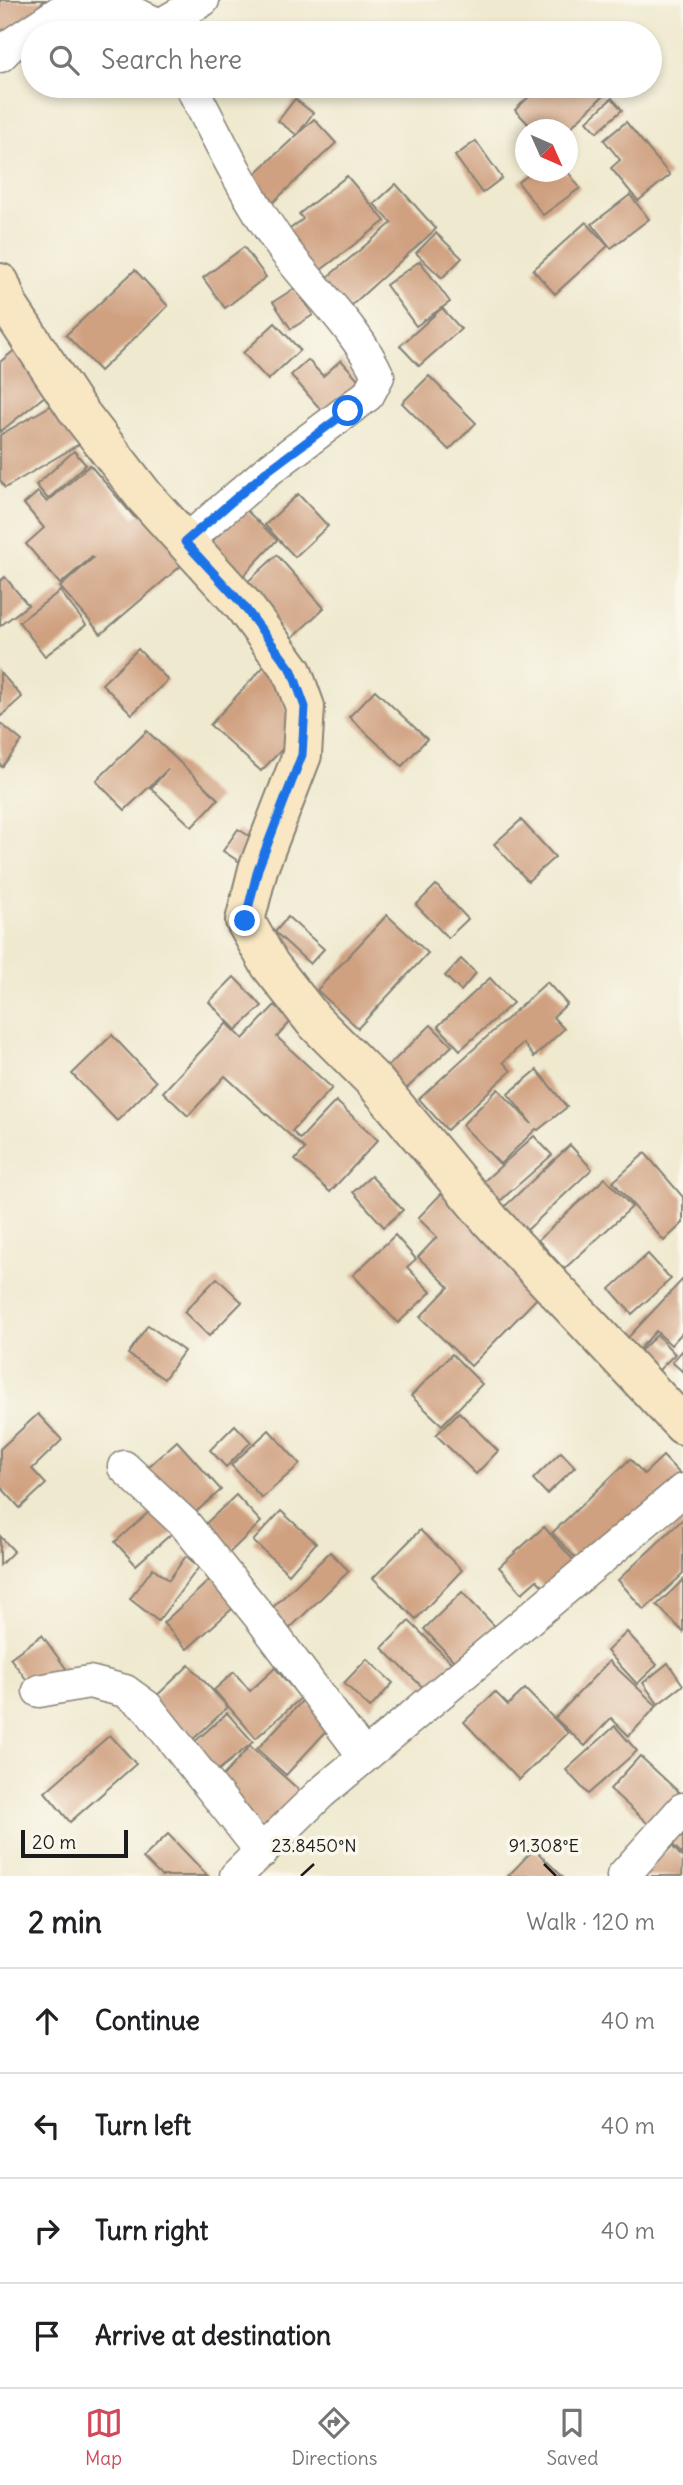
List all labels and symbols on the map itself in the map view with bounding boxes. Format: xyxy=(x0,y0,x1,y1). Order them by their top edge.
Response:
north arrow xyxy=(515,119,578,182)
route start xyxy=(332,395,363,426)
route end xyxy=(229,905,260,936)
scale bar xyxy=(21,1827,128,1859)
text: 23.8450°N xyxy=(271,1834,357,1857)
text: 91.308°E xyxy=(509,1834,579,1857)

